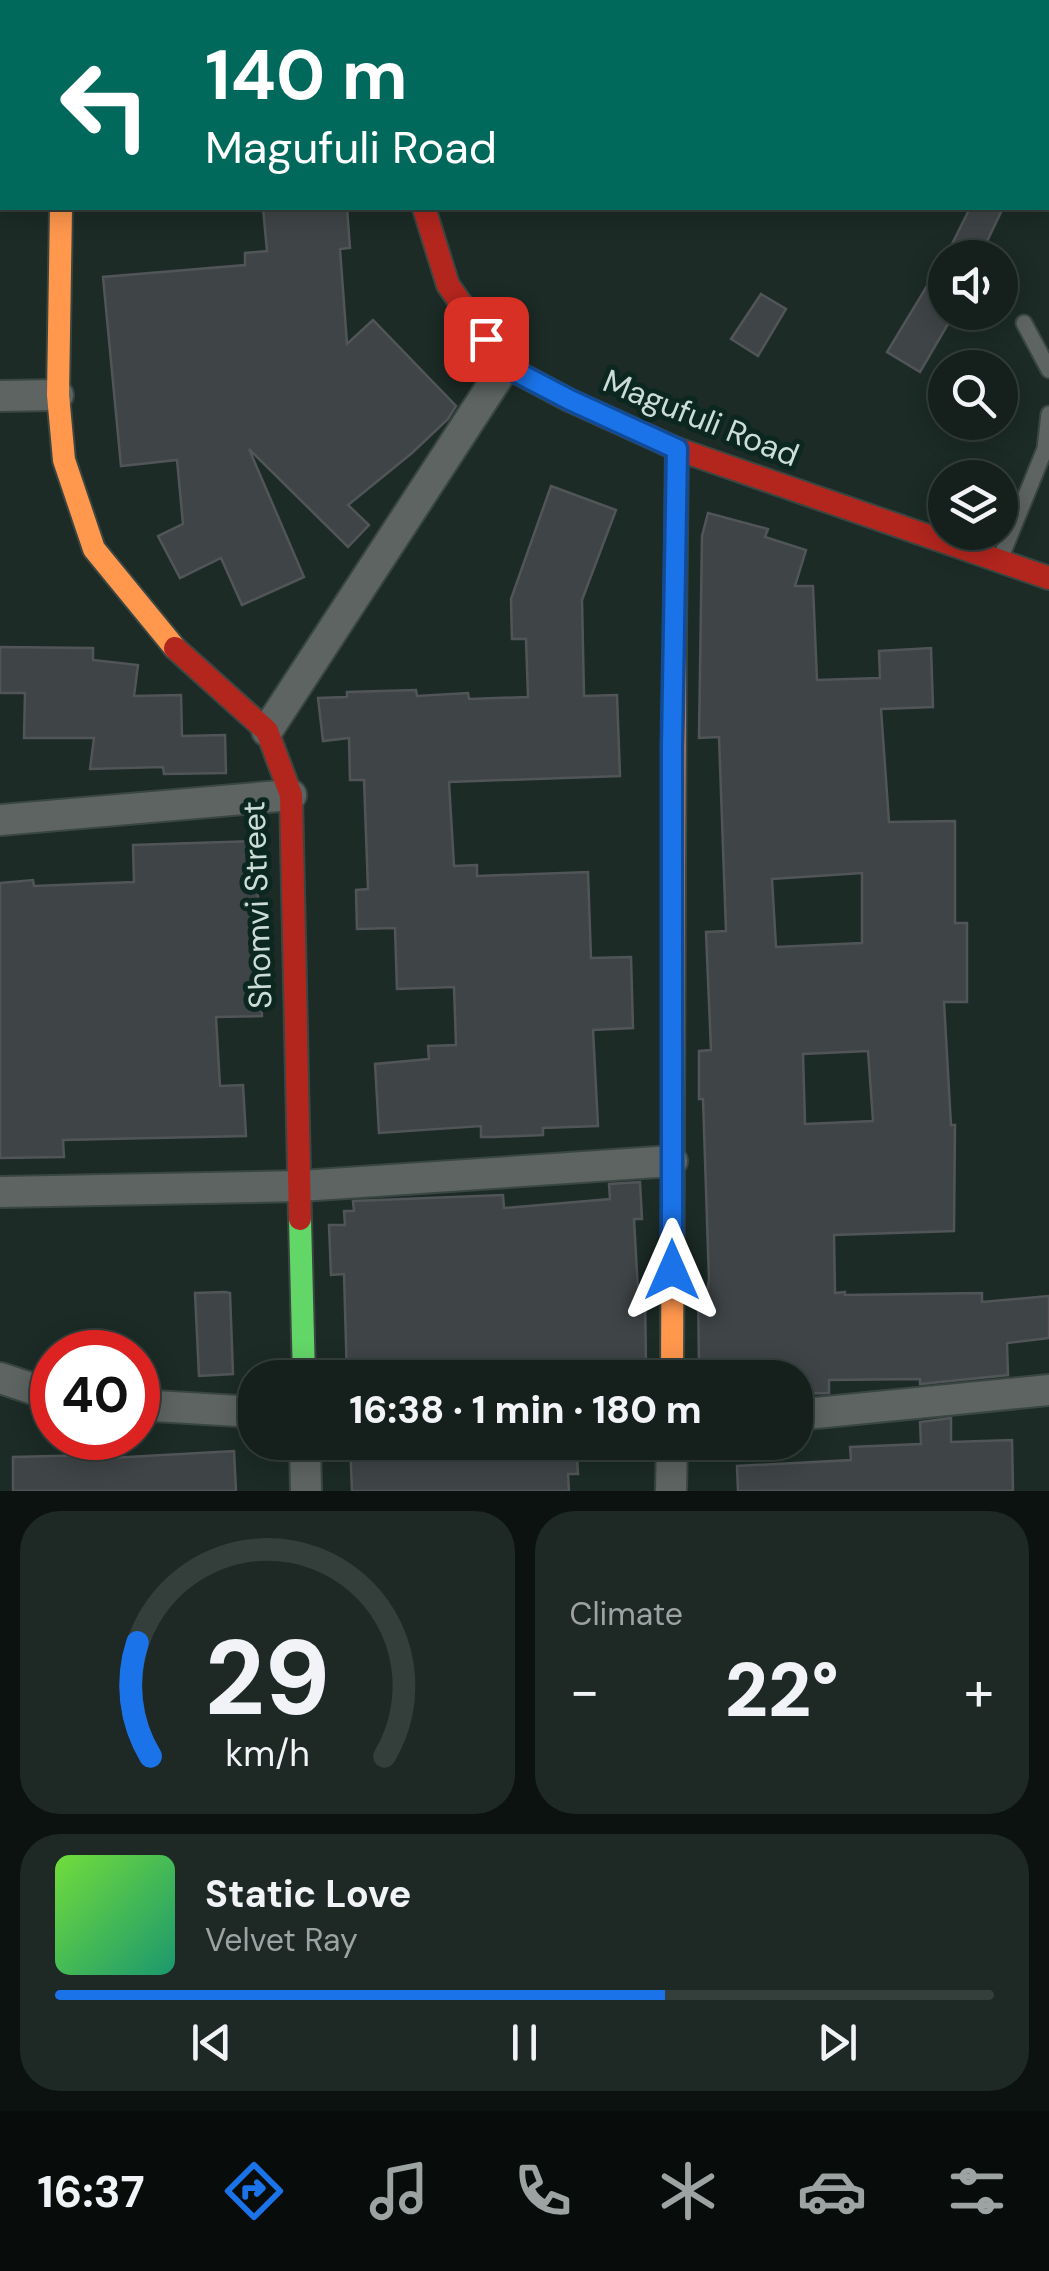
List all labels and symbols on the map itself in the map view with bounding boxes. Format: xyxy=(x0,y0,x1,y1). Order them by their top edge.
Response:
pin xyxy=(444,297,529,382)
street label: Magufuli Road xyxy=(597,360,805,476)
street label: Shomvi Street xyxy=(232,800,282,1010)
position arrow xyxy=(620,1218,724,1322)
speed limit sign: 40 xyxy=(30,1330,160,1460)

